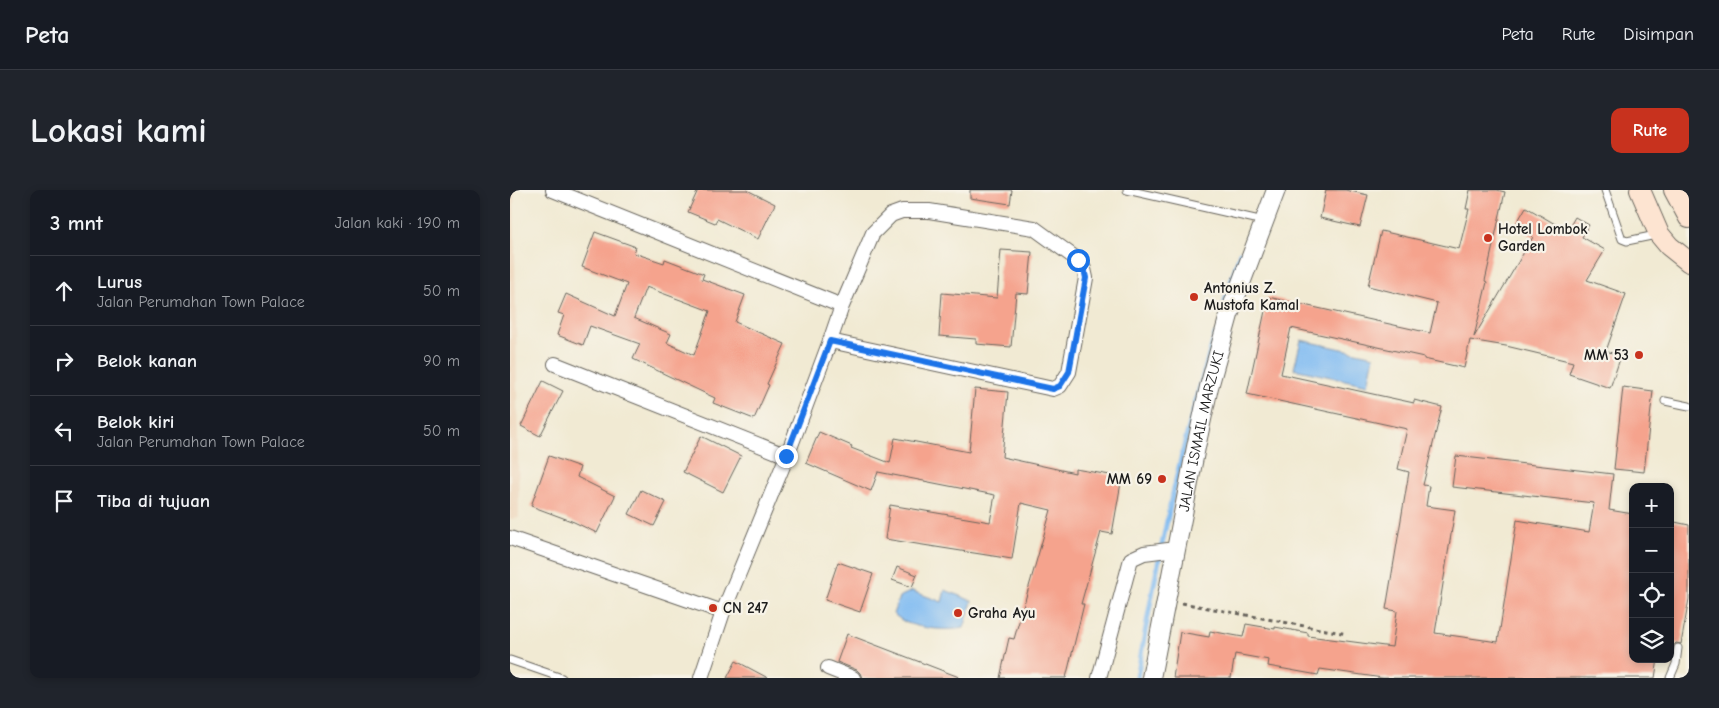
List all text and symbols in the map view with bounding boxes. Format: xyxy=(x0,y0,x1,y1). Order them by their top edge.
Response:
text: Peta xyxy=(25,21,70,49)
text: Peta xyxy=(1501,24,1534,45)
text: Rute xyxy=(1562,24,1595,45)
text: Disimpan xyxy=(1623,24,1694,45)
button: Rute xyxy=(1611,108,1689,153)
text: Lokasi kami xyxy=(30,110,207,151)
text: 3 mnt xyxy=(50,211,103,235)
text: Jalan kaki · 190 m xyxy=(335,214,460,232)
place label: Hotel Lombok Garden xyxy=(1498,220,1588,255)
marker: Hotel Lombok Garden xyxy=(1482,232,1494,244)
route start xyxy=(1067,249,1090,272)
text: Lurus xyxy=(97,271,142,293)
icon: ahead xyxy=(50,277,78,305)
place label: Antonius Z. Mustofa Kamal xyxy=(1204,279,1299,314)
text: 50 m xyxy=(423,282,460,300)
marker: Antonius Z. Mustofa Kamal xyxy=(1188,291,1200,303)
text: Jalan Perumahan Town Palace xyxy=(97,293,305,311)
place label: MM 53 xyxy=(1584,346,1629,364)
icon: right xyxy=(50,347,78,375)
street label: JALAN ISMAIL MARZUKI xyxy=(1175,348,1228,513)
marker: MM 53 xyxy=(1633,349,1645,361)
text: Belok kanan xyxy=(97,350,197,372)
text: 90 m xyxy=(423,352,460,370)
text: Belok kiri xyxy=(97,411,174,433)
icon: left xyxy=(50,417,78,445)
text: 50 m xyxy=(423,422,460,440)
text: Jalan Perumahan Town Palace xyxy=(97,433,305,451)
route end xyxy=(775,445,798,468)
place label: MM 69 xyxy=(1107,470,1152,488)
marker: MM 69 xyxy=(1156,473,1168,485)
map controls xyxy=(1629,483,1674,663)
button: + xyxy=(1629,483,1674,528)
icon: arrive xyxy=(50,487,78,515)
text: Tiba di tujuan xyxy=(97,490,210,512)
button: − xyxy=(1629,528,1674,573)
button: locate xyxy=(1629,573,1674,618)
place label: CN 247 xyxy=(723,599,768,617)
marker: CN 247 xyxy=(707,602,719,614)
place label: Graha Ayu xyxy=(968,604,1036,622)
marker: Graha Ayu xyxy=(952,607,964,619)
button: layers xyxy=(1629,618,1674,663)

